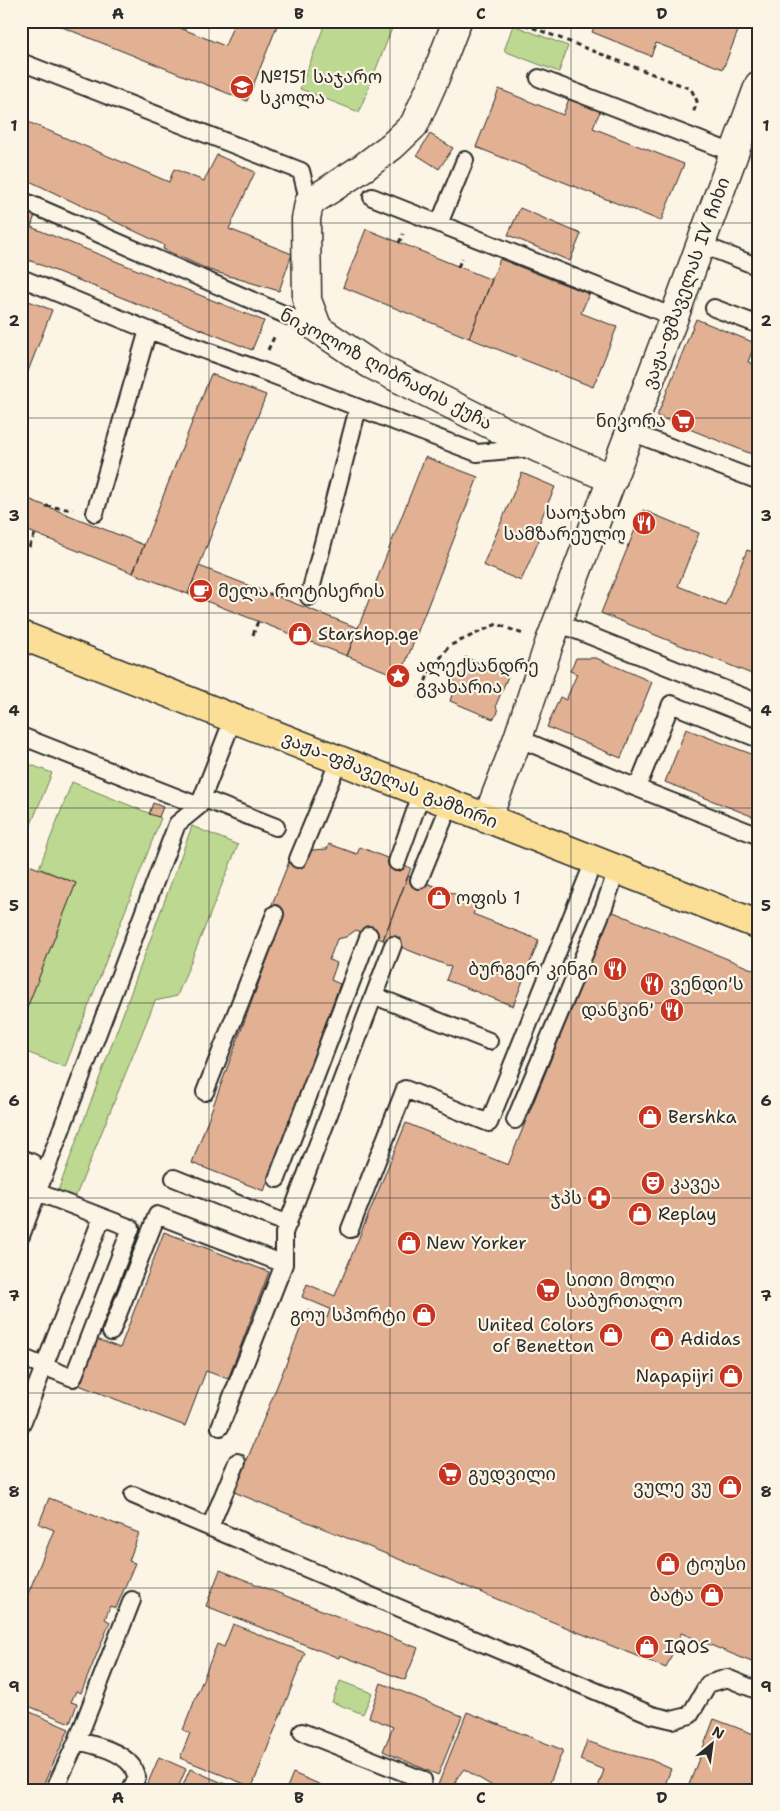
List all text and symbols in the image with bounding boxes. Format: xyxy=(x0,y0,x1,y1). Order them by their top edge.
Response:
text: A xyxy=(112,3,124,24)
text: B xyxy=(294,3,304,24)
text: C xyxy=(476,3,486,24)
text: D xyxy=(656,3,668,24)
place label: №151 საჯარო სკოლა xyxy=(260,65,382,110)
school or university icon: №151 საჯარო სკოლა xyxy=(229,74,255,100)
text: 1 xyxy=(10,115,18,136)
text: 1 xyxy=(762,115,770,136)
street label: ვაჟა-ფშაველას IV ჩიხი xyxy=(637,174,735,392)
street label: ნიკოლოზ ღიბრაძის ქუჩა xyxy=(276,303,496,435)
text: 2 xyxy=(8,310,20,331)
text: 2 xyxy=(760,310,772,331)
supermarket icon: ნიკორა xyxy=(670,408,696,434)
place label: ნიკორა xyxy=(596,409,666,433)
place label: საოჯახო სამზარეულო xyxy=(504,501,626,546)
text: 3 xyxy=(8,505,20,526)
text: 3 xyxy=(760,505,772,526)
restaurant icon: საოჯახო სამზარეულო xyxy=(631,510,657,536)
cafe icon: მელა როტისერის xyxy=(188,578,214,604)
place label: მელა როტისერის xyxy=(218,579,385,603)
shop icon: Starshop.ge xyxy=(287,621,313,647)
place label: Starshop.ge xyxy=(318,622,419,646)
place label: ალექსანდრე გვახარია xyxy=(416,654,539,699)
place icon: ალექსანდრე გვახარია xyxy=(385,663,411,689)
text: 4 xyxy=(8,700,20,721)
text: 4 xyxy=(760,700,772,721)
street label: ვაჟა-ფშაველას გამზირი xyxy=(279,726,501,834)
shop icon: ოფის 1 xyxy=(426,885,452,911)
place label: ოფის 1 xyxy=(456,886,521,910)
text: 5 xyxy=(9,895,19,916)
text: 5 xyxy=(761,895,771,916)
restaurant icon: ბურგერ კინგი xyxy=(602,956,628,982)
place label: ბურგერ კინგი xyxy=(468,957,598,981)
restaurant icon: ვენდი'ს xyxy=(639,971,665,997)
place label: ვენდი'ს xyxy=(670,972,744,996)
restaurant icon: დანკინ' xyxy=(659,997,685,1023)
place label: დანკინ' xyxy=(581,998,654,1022)
text: 6 xyxy=(8,1090,20,1111)
text: 6 xyxy=(760,1090,772,1111)
shop icon: Bershka xyxy=(637,1104,663,1130)
place label: Bershka xyxy=(668,1105,737,1129)
theatre icon: კავეა xyxy=(640,1170,666,1196)
place label: კავეა xyxy=(670,1171,720,1195)
pharmacy icon: ჯპს xyxy=(586,1185,612,1211)
place label: ჯპს xyxy=(551,1186,582,1210)
shop icon: Replay xyxy=(627,1201,653,1227)
place label: Replay xyxy=(658,1202,717,1226)
shop icon: New Yorker xyxy=(396,1230,422,1256)
place label: New Yorker xyxy=(426,1231,527,1255)
place label: სითი მოლი საბურთალო xyxy=(566,1268,683,1313)
supermarket icon: სითი მოლი საბურთალო xyxy=(535,1277,561,1303)
text: 7 xyxy=(8,1285,20,1306)
text: 7 xyxy=(760,1285,772,1306)
shop icon: გოუ სპორტი xyxy=(411,1302,437,1328)
place label: გოუ სპორტი xyxy=(290,1303,406,1327)
place label: United Colors of Benetton xyxy=(477,1313,594,1358)
shop icon: United Colors of Benetton xyxy=(598,1322,624,1348)
shop icon: Adidas xyxy=(649,1326,675,1352)
place label: Adidas xyxy=(680,1327,741,1351)
shop icon: Napapijri xyxy=(718,1363,744,1389)
place label: Napapijri xyxy=(636,1364,714,1388)
supermarket icon: გუდვილი xyxy=(437,1461,463,1487)
place label: გუდვილი xyxy=(468,1462,556,1486)
shop icon: ვულე ვუ xyxy=(717,1474,743,1500)
place label: ვულე ვუ xyxy=(633,1475,712,1499)
text: 8 xyxy=(8,1481,20,1502)
text: 8 xyxy=(760,1481,772,1502)
shop icon: ტოუსი xyxy=(655,1551,681,1577)
place label: ტოუსი xyxy=(686,1552,746,1576)
shop icon: ბატა xyxy=(699,1582,725,1608)
place label: ბატა xyxy=(650,1583,694,1607)
shop icon: IQOS xyxy=(634,1634,660,1660)
place label: IQOS xyxy=(664,1635,709,1659)
text: 9 xyxy=(8,1676,20,1697)
text: 9 xyxy=(760,1676,772,1697)
north arrow xyxy=(688,1718,738,1768)
text: N xyxy=(709,1722,728,1743)
text: A xyxy=(112,1787,124,1808)
text: B xyxy=(294,1787,304,1808)
text: C xyxy=(476,1787,486,1808)
text: D xyxy=(656,1787,668,1808)

